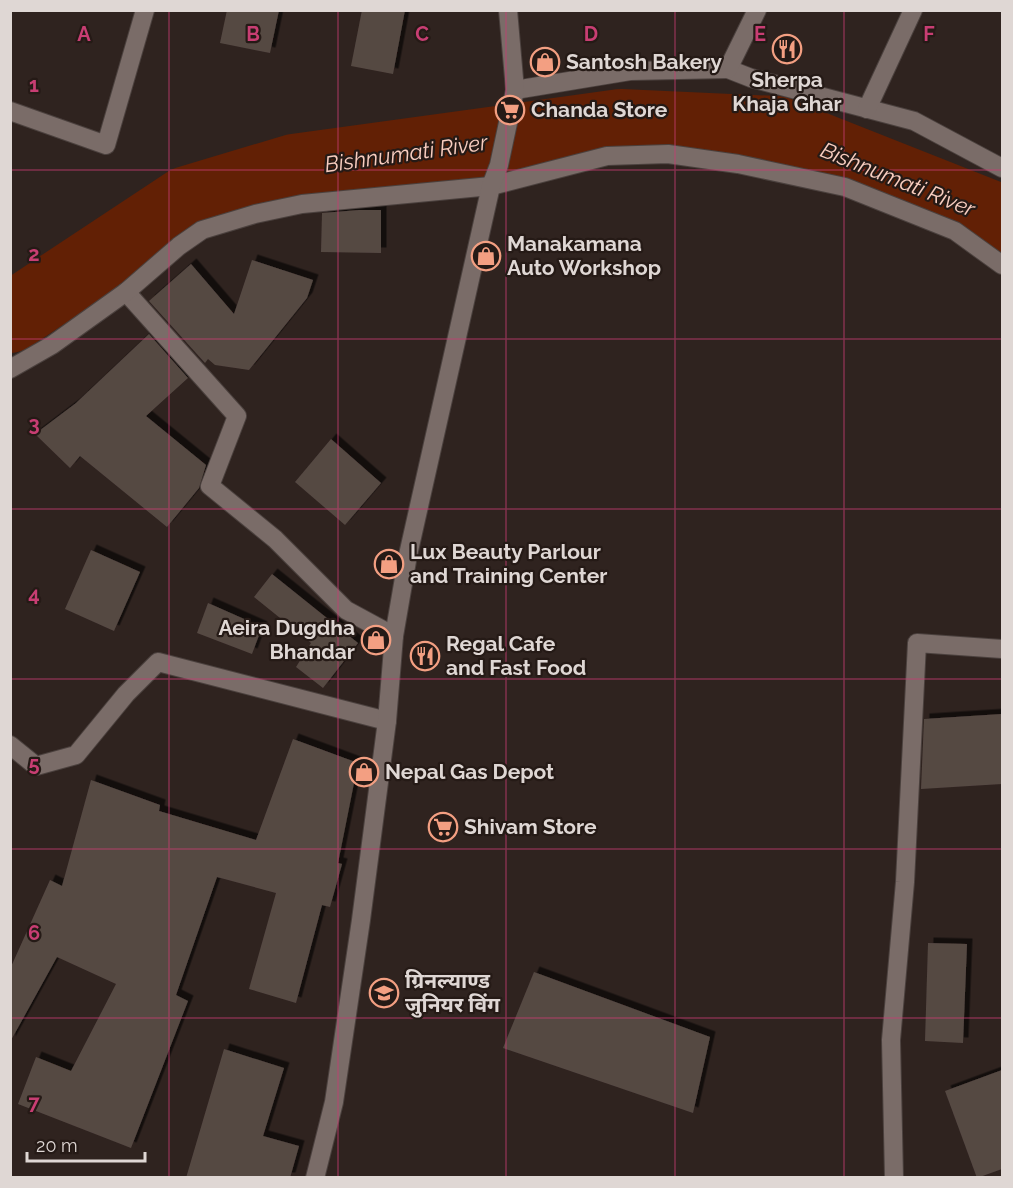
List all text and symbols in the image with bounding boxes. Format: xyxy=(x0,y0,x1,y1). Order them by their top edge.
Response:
text: A xyxy=(77,22,91,46)
text: B xyxy=(246,22,260,46)
text: C xyxy=(415,22,429,46)
text: D xyxy=(584,22,598,46)
text: E xyxy=(754,22,766,46)
text: F xyxy=(923,22,935,46)
restaurant icon: Sherpa Khaja Ghar xyxy=(771,33,803,65)
shop icon: Santosh Bakery xyxy=(529,46,561,78)
place label: Santosh Bakery xyxy=(566,49,722,74)
place label: Sherpa Khaja Ghar xyxy=(732,67,842,116)
text: 1 xyxy=(29,73,39,97)
supermarket icon: Chanda Store xyxy=(494,94,526,126)
place label: Chanda Store xyxy=(531,97,668,122)
water label: Bishnumati River xyxy=(323,129,491,177)
water label: Bishnumati River xyxy=(817,136,980,222)
place label: Manakamana Auto Workshop xyxy=(507,231,661,280)
shop icon: Manakamana Auto Workshop xyxy=(470,240,502,272)
text: 2 xyxy=(28,242,40,266)
text: 3 xyxy=(28,412,40,436)
place label: Lux Beauty Parlour and Training Center xyxy=(410,539,607,588)
shop icon: Lux Beauty Parlour and Training Center xyxy=(373,548,405,580)
text: 4 xyxy=(28,582,40,606)
place label: Aeira Dugdha Bhandar xyxy=(219,615,355,664)
shop icon: Aeira Dugdha Bhandar xyxy=(360,624,392,656)
place label: Regal Cafe and Fast Food xyxy=(446,631,586,680)
restaurant icon: Regal Cafe and Fast Food xyxy=(409,640,441,672)
text: 5 xyxy=(28,752,40,776)
shop icon: Nepal Gas Depot xyxy=(348,756,380,788)
place label: Nepal Gas Depot xyxy=(385,759,554,784)
supermarket icon: Shivam Store xyxy=(427,811,459,843)
place label: Shivam Store xyxy=(464,814,597,839)
text: 6 xyxy=(28,921,40,945)
place label: ग्रिनल्याण्ड जुनियर विंग xyxy=(405,968,501,1018)
school or university icon: ग्रिनल्याण्ड जुनियर विंग xyxy=(368,977,400,1009)
text: 7 xyxy=(28,1091,40,1115)
scale bar xyxy=(27,1125,146,1163)
text: 20 m xyxy=(36,1135,78,1156)

